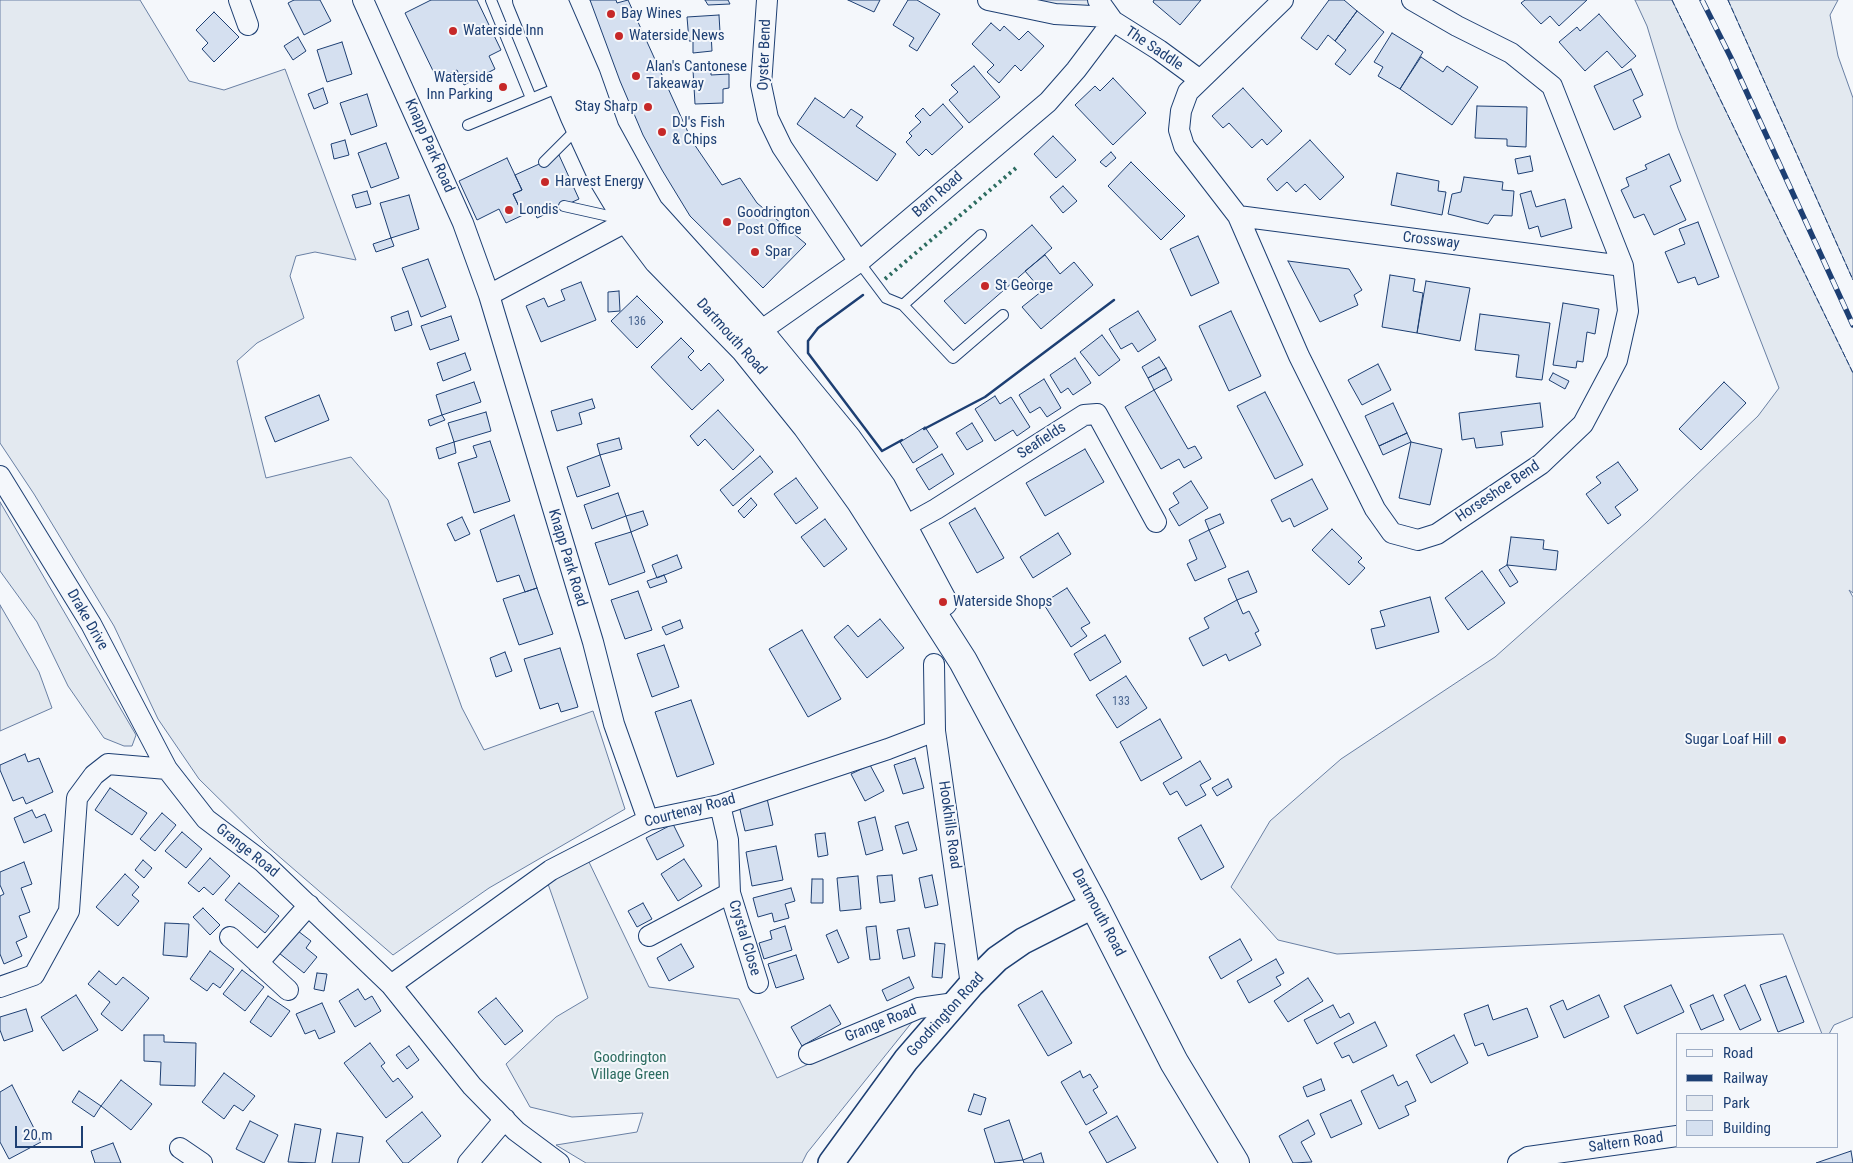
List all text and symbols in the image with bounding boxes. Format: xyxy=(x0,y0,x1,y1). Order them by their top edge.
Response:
place label: Bay Wines xyxy=(621,5,682,23)
marker: Bay Wines xyxy=(605,8,617,20)
street label: Oyster Bend xyxy=(755,19,775,91)
place label: Waterside Inn xyxy=(463,22,544,40)
street label: The Saddle xyxy=(1122,23,1186,75)
marker: Waterside Inn xyxy=(447,25,459,37)
place label: Waterside News xyxy=(629,27,725,45)
marker: Waterside News xyxy=(613,30,625,42)
place label: Alan's Cantonese Takeaway xyxy=(646,58,747,93)
place label: Waterside Inn Parking xyxy=(426,69,493,104)
marker: Alan's Cantonese Takeaway xyxy=(630,70,642,82)
marker: Waterside Inn Parking xyxy=(497,81,509,93)
street label: Knapp Park Road xyxy=(400,96,458,196)
place label: Stay Sharp xyxy=(575,98,638,116)
marker: Stay Sharp xyxy=(642,101,654,113)
place label: DJ's Fish & Chips xyxy=(672,114,725,149)
marker: DJ's Fish & Chips xyxy=(656,126,668,138)
street label: Barn Road xyxy=(909,168,967,222)
place label: Harvest Energy xyxy=(555,173,644,191)
marker: Harvest Energy xyxy=(539,176,551,188)
place label: Londis xyxy=(519,201,559,219)
marker: Londis xyxy=(503,204,515,216)
place label: Goodrington Post Office xyxy=(737,204,810,239)
marker: Goodrington Post Office xyxy=(721,216,733,228)
street label: Crossway xyxy=(1402,229,1460,253)
place label: Spar xyxy=(765,243,792,261)
marker: Spar xyxy=(749,246,761,258)
place label: St George xyxy=(995,277,1053,295)
marker: St George xyxy=(979,280,991,292)
street label: Dartmouth Road xyxy=(692,295,770,379)
house number: 136 xyxy=(628,315,646,329)
street label: Seafields xyxy=(1014,419,1070,463)
street label: Horseshoe Bend xyxy=(1453,457,1543,527)
street label: Knapp Park Road xyxy=(544,507,590,609)
street label: Drake Drive xyxy=(62,586,112,654)
place label: Waterside Shops xyxy=(953,593,1052,611)
marker: Waterside Shops xyxy=(937,596,949,608)
house number: 133 xyxy=(1112,695,1130,709)
place label: Sugar Loaf Hill xyxy=(1685,731,1772,749)
marker: Sugar Loaf Hill xyxy=(1776,734,1788,746)
street label: Hookhills Road xyxy=(934,780,964,870)
street label: Courtenay Road xyxy=(642,790,738,832)
street label: Grange Road xyxy=(212,820,282,882)
street label: Dartmouth Road xyxy=(1067,866,1129,960)
street label: Crystal Close xyxy=(724,898,764,978)
street label: Goodrington Road xyxy=(904,969,988,1061)
street label: Grange Road xyxy=(843,1001,919,1047)
legend xyxy=(1676,1033,1838,1148)
text: Road xyxy=(1723,1044,1753,1062)
park label: Goodrington Village Green xyxy=(591,1049,669,1084)
text: Railway xyxy=(1723,1069,1768,1087)
text: Park xyxy=(1723,1094,1750,1112)
scale bar xyxy=(18,1116,85,1148)
text: Building xyxy=(1723,1119,1771,1137)
text: 20 m xyxy=(23,1126,53,1144)
street label: Saltern Road xyxy=(1587,1129,1665,1157)

